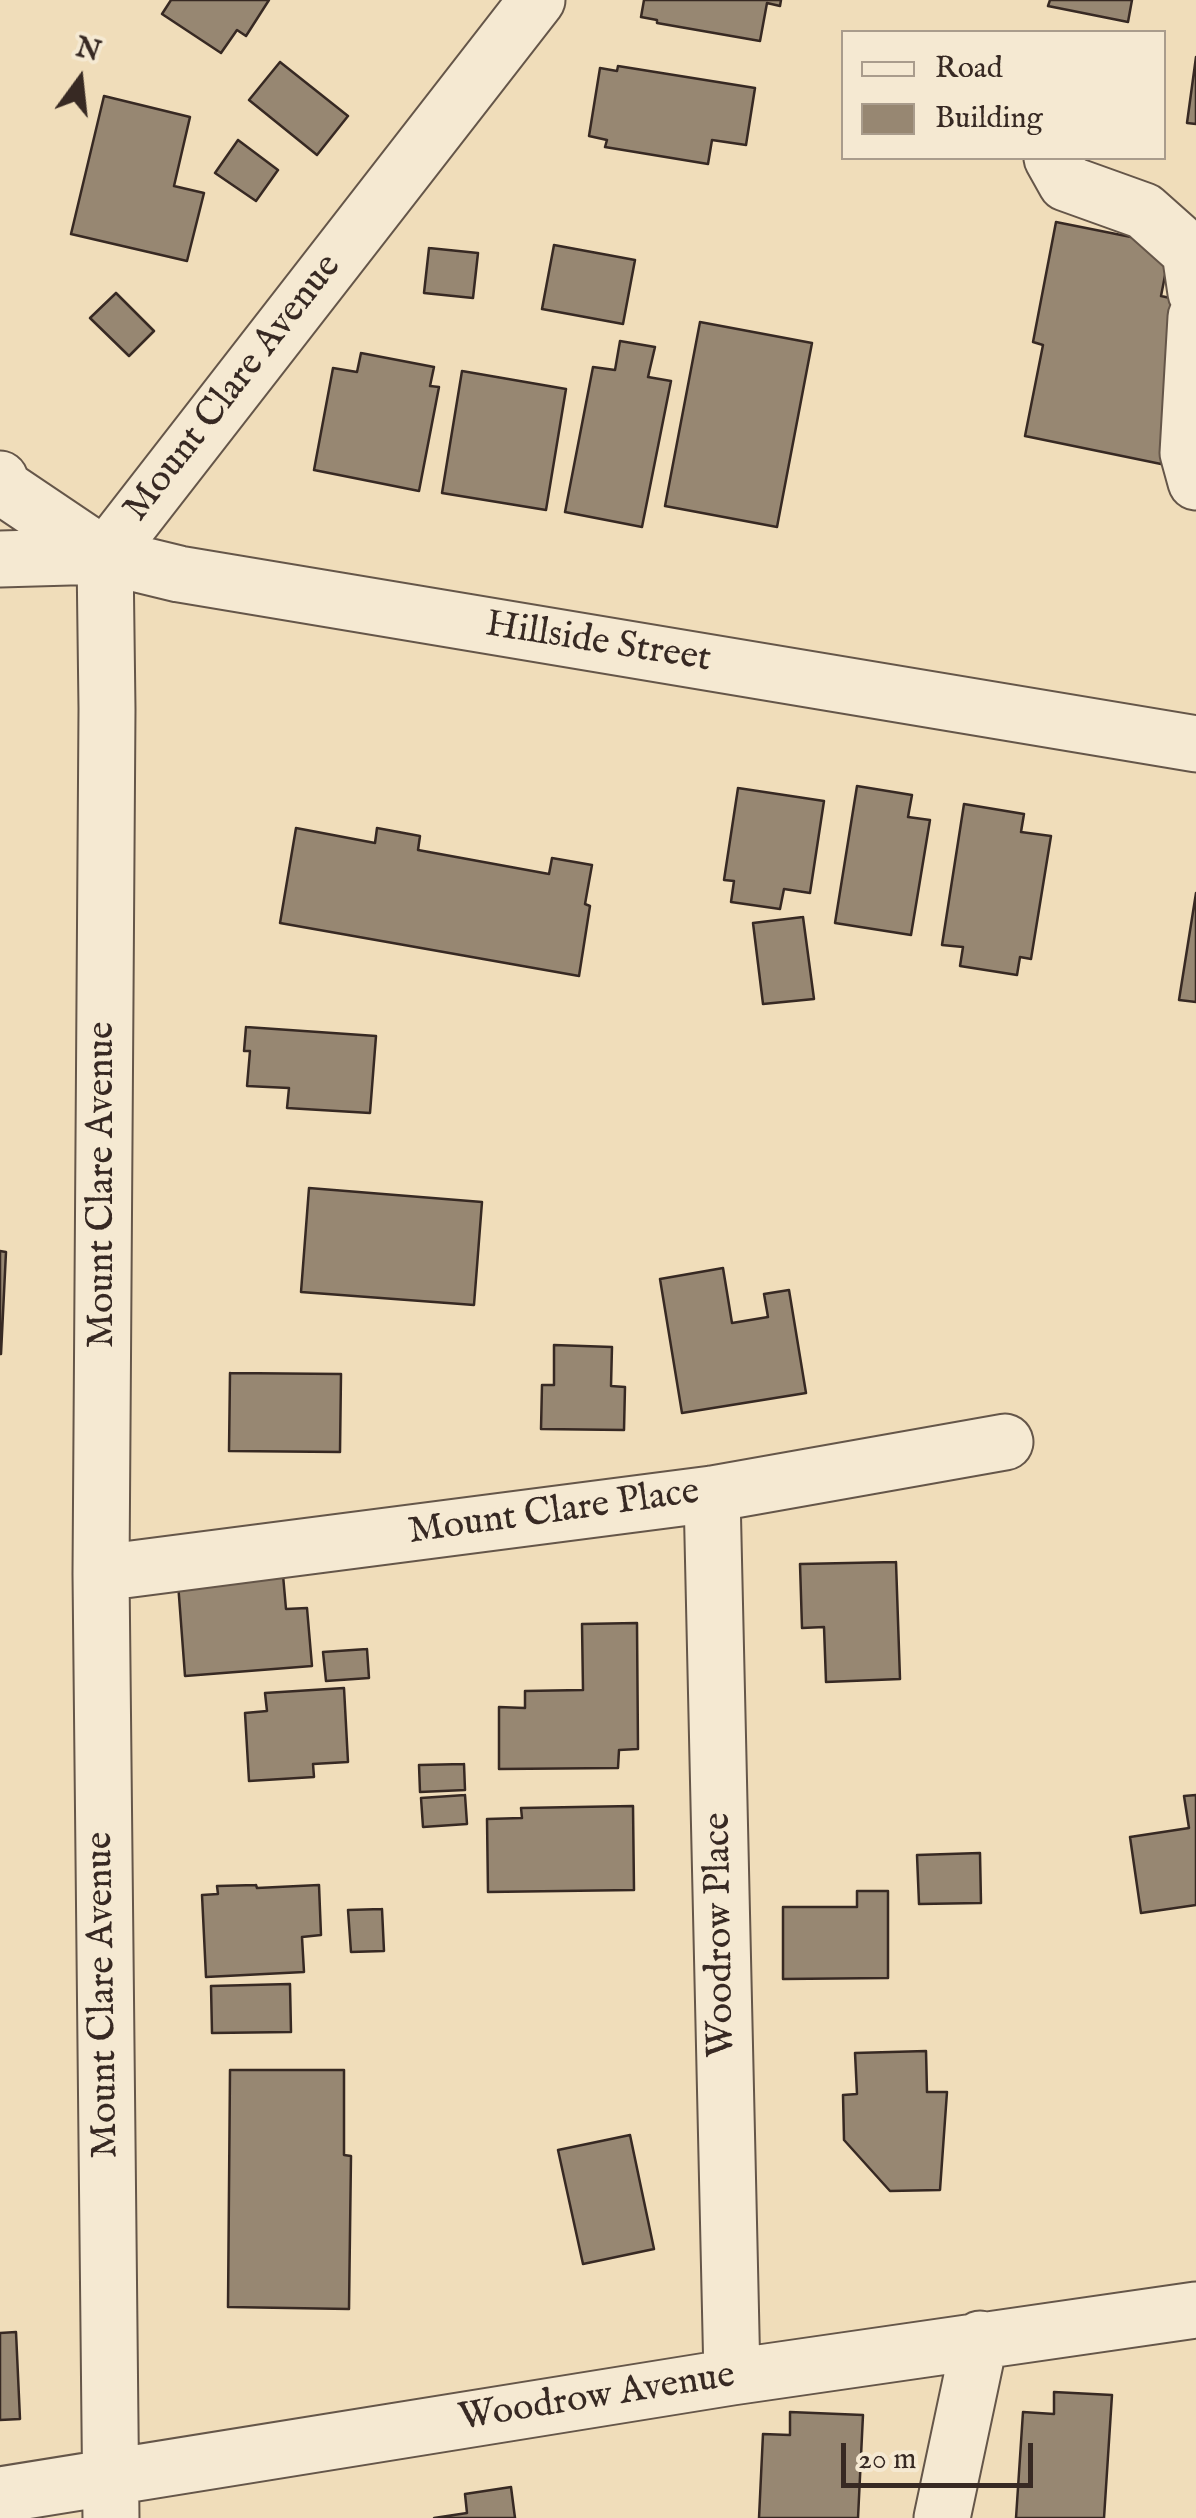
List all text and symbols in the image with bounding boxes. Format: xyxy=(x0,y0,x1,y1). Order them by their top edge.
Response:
north arrow xyxy=(30,30,130,130)
text: N xyxy=(72,30,104,71)
legend xyxy=(841,30,1166,160)
text: Road xyxy=(935,50,1003,88)
text: Building xyxy=(935,100,1043,138)
street label: Mount Clare Avenue xyxy=(115,246,353,532)
street label: Hillside Street xyxy=(482,604,714,684)
street label: Mount Clare Avenue xyxy=(81,1022,127,1348)
street label: Mount Clare Place xyxy=(406,1471,702,1557)
street label: Woodrow Place xyxy=(697,1812,747,2058)
street label: Mount Clare Avenue xyxy=(79,1831,131,2159)
street label: Woodrow Avenue xyxy=(456,2355,738,2443)
scale bar xyxy=(846,2423,1038,2485)
text: 20 m xyxy=(858,2441,917,2479)

